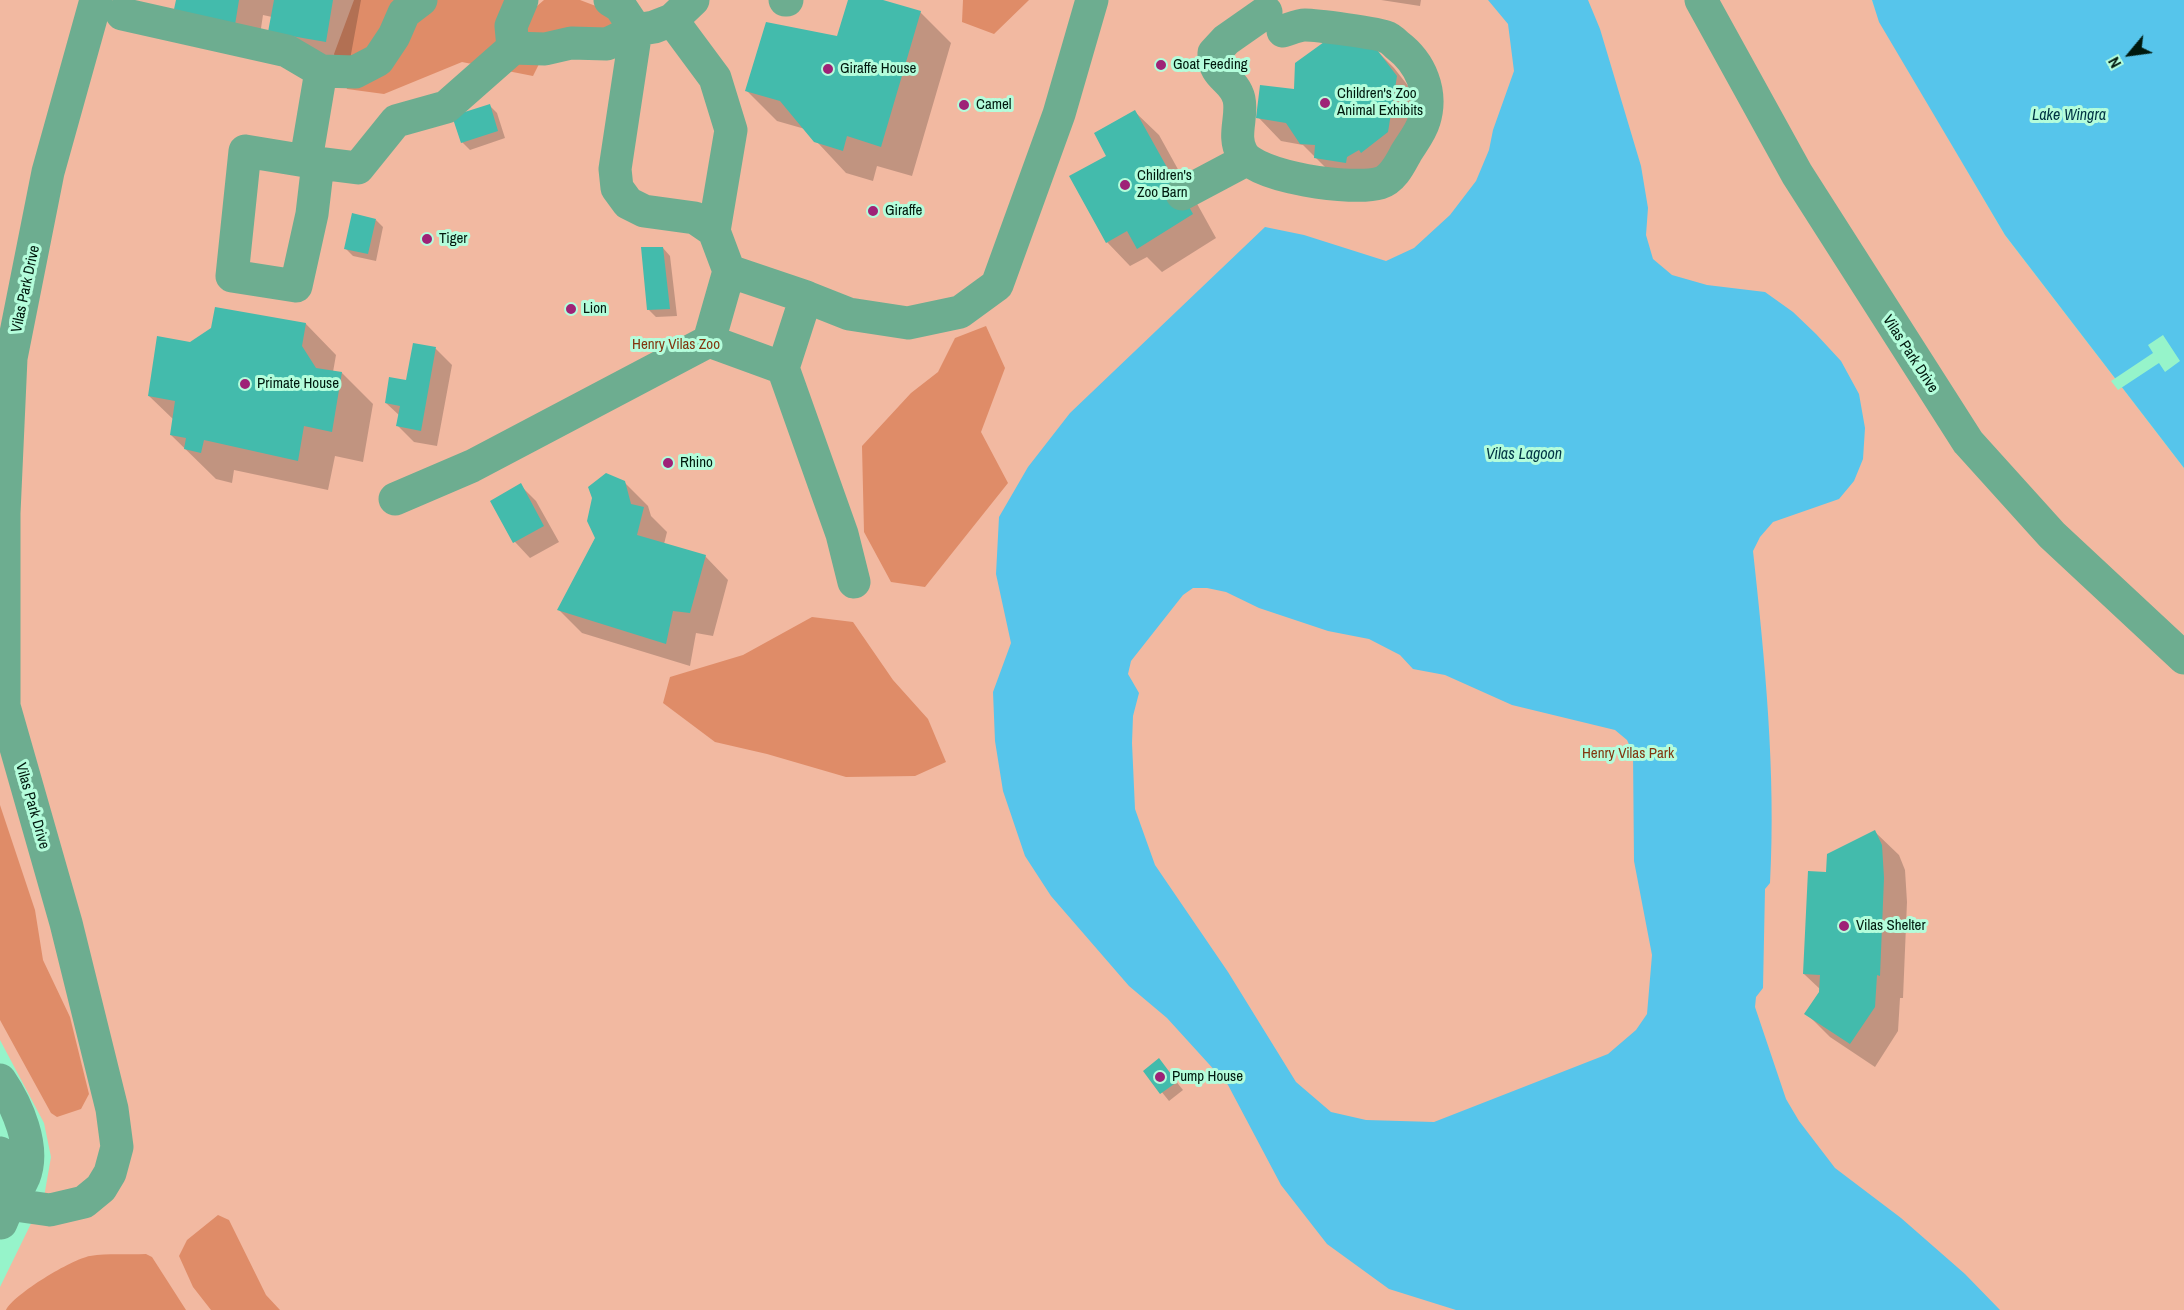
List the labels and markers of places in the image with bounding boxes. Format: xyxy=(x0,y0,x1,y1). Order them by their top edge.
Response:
place label: Goat Feeding xyxy=(1173,56,1248,74)
marker: Goat Feeding xyxy=(1154,58,1168,72)
place label: Giraffe House xyxy=(840,60,916,78)
marker: Giraffe House xyxy=(821,62,835,76)
place label: Children's Zoo Animal Exhibits xyxy=(1337,85,1423,120)
place label: Camel xyxy=(976,96,1012,114)
marker: Children's Zoo Animal Exhibits xyxy=(1318,96,1332,110)
marker: Camel xyxy=(957,98,971,112)
place label: Children's Zoo Barn xyxy=(1137,167,1192,202)
marker: Children's Zoo Barn xyxy=(1118,178,1132,192)
place label: Giraffe xyxy=(885,202,922,220)
marker: Giraffe xyxy=(866,204,880,218)
place label: Tiger xyxy=(439,230,467,248)
marker: Tiger xyxy=(420,232,434,246)
place label: Lion xyxy=(583,300,607,318)
marker: Lion xyxy=(564,302,578,316)
place label: Primate House xyxy=(257,375,339,393)
marker: Primate House xyxy=(238,377,252,391)
place label: Rhino xyxy=(680,454,713,472)
marker: Rhino xyxy=(661,456,675,470)
place label: Vilas Shelter xyxy=(1856,917,1926,935)
marker: Vilas Shelter xyxy=(1837,919,1851,933)
place label: Pump House xyxy=(1172,1068,1243,1086)
marker: Pump House xyxy=(1153,1070,1167,1084)

